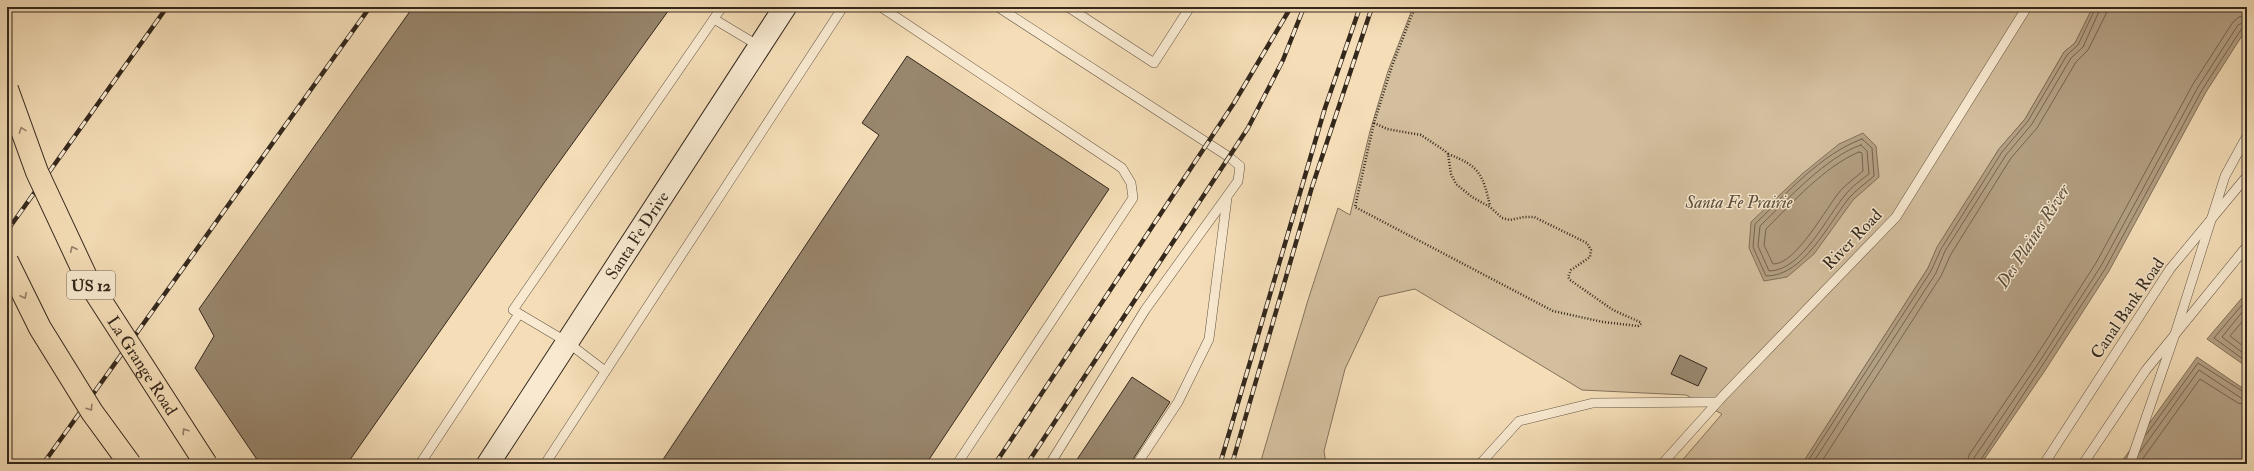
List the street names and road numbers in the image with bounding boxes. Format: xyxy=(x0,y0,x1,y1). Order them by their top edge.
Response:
street label: Santa Fe Drive xyxy=(601,187,674,283)
street label: River Road xyxy=(1818,204,1887,274)
street label: Canal Bank Road xyxy=(2086,253,2169,363)
road number: US 12 xyxy=(67,271,115,299)
street label: La Grange Road xyxy=(102,312,182,420)

